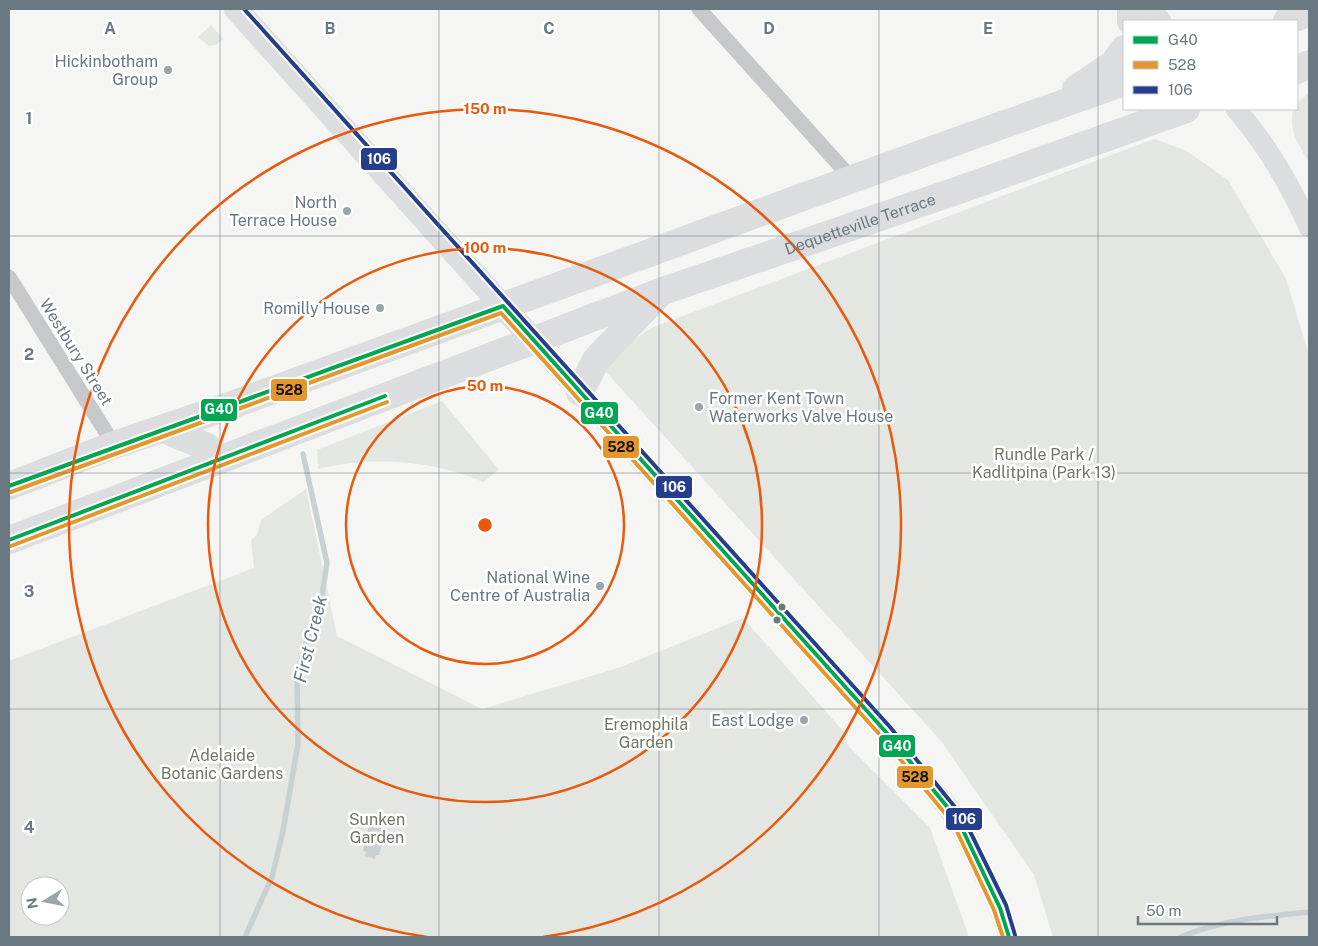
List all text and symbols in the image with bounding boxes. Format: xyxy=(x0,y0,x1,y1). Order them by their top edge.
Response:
text: A xyxy=(104,19,116,38)
text: B xyxy=(325,19,336,38)
text: C xyxy=(543,19,555,38)
text: D xyxy=(763,19,775,38)
text: E xyxy=(983,19,993,38)
legend xyxy=(1123,20,1298,110)
text: G40 xyxy=(1168,31,1198,48)
place label: Hickinbotham Group xyxy=(55,52,158,89)
text: 528 xyxy=(1168,56,1196,73)
marker: Hickinbotham Group xyxy=(162,64,174,76)
text: 106 xyxy=(1168,81,1193,98)
text: 150 m xyxy=(463,100,507,117)
text: 1 xyxy=(26,109,32,128)
line badge: 106 xyxy=(360,147,398,171)
text: 106 xyxy=(367,151,391,167)
street label: Dequetteville Terrace xyxy=(782,189,938,258)
place label: North Terrace House xyxy=(229,193,337,230)
marker: North Terrace House xyxy=(341,205,353,217)
text: 100 m xyxy=(464,239,506,256)
street label: Westbury Street xyxy=(36,295,116,409)
place label: Romilly House xyxy=(263,299,370,318)
marker: Romilly House xyxy=(374,302,386,314)
text: 2 xyxy=(24,345,34,364)
text: 50 m xyxy=(467,377,503,394)
line badge: 528 xyxy=(270,378,308,402)
text: 528 xyxy=(275,382,303,398)
place label: Former Kent Town Waterworks Valve House xyxy=(709,389,893,426)
line badge: G40 xyxy=(200,398,238,422)
text: G40 xyxy=(205,401,233,417)
line badge: G40 xyxy=(580,401,619,425)
marker: Former Kent Town Waterworks Valve House xyxy=(693,401,705,413)
text: G40 xyxy=(585,405,613,421)
line badge: 528 xyxy=(602,435,640,459)
text: 528 xyxy=(607,439,635,455)
park label: Rundle Park / Kadlitpina (Park 13) xyxy=(972,445,1116,482)
line badge: 106 xyxy=(655,475,693,499)
text: 106 xyxy=(662,479,686,495)
centre of rings xyxy=(476,516,494,534)
place label: National Wine Centre of Australia xyxy=(450,568,590,605)
marker: National Wine Centre of Australia xyxy=(594,580,606,592)
text: 3 xyxy=(24,582,34,601)
water label: First Creek xyxy=(289,593,331,685)
unlabelled marker xyxy=(777,602,787,612)
unlabelled marker xyxy=(772,615,782,625)
place label: East Lodge xyxy=(711,711,794,730)
marker: East Lodge xyxy=(798,714,810,726)
park label: Eremophila Garden xyxy=(604,715,688,752)
line badge: G40 xyxy=(878,734,916,758)
text: G40 xyxy=(883,738,911,754)
park label: Adelaide Botanic Gardens xyxy=(161,746,283,783)
line badge: 528 xyxy=(896,765,934,789)
text: 528 xyxy=(901,769,929,785)
line badge: 106 xyxy=(945,807,983,831)
park label: Sunken Garden xyxy=(349,810,405,847)
text: 106 xyxy=(952,811,976,827)
text: 4 xyxy=(24,818,35,837)
north arrow xyxy=(20,876,70,926)
scale bar xyxy=(1138,894,1277,926)
text: N xyxy=(23,896,41,910)
text: 50 m xyxy=(1146,902,1181,919)

